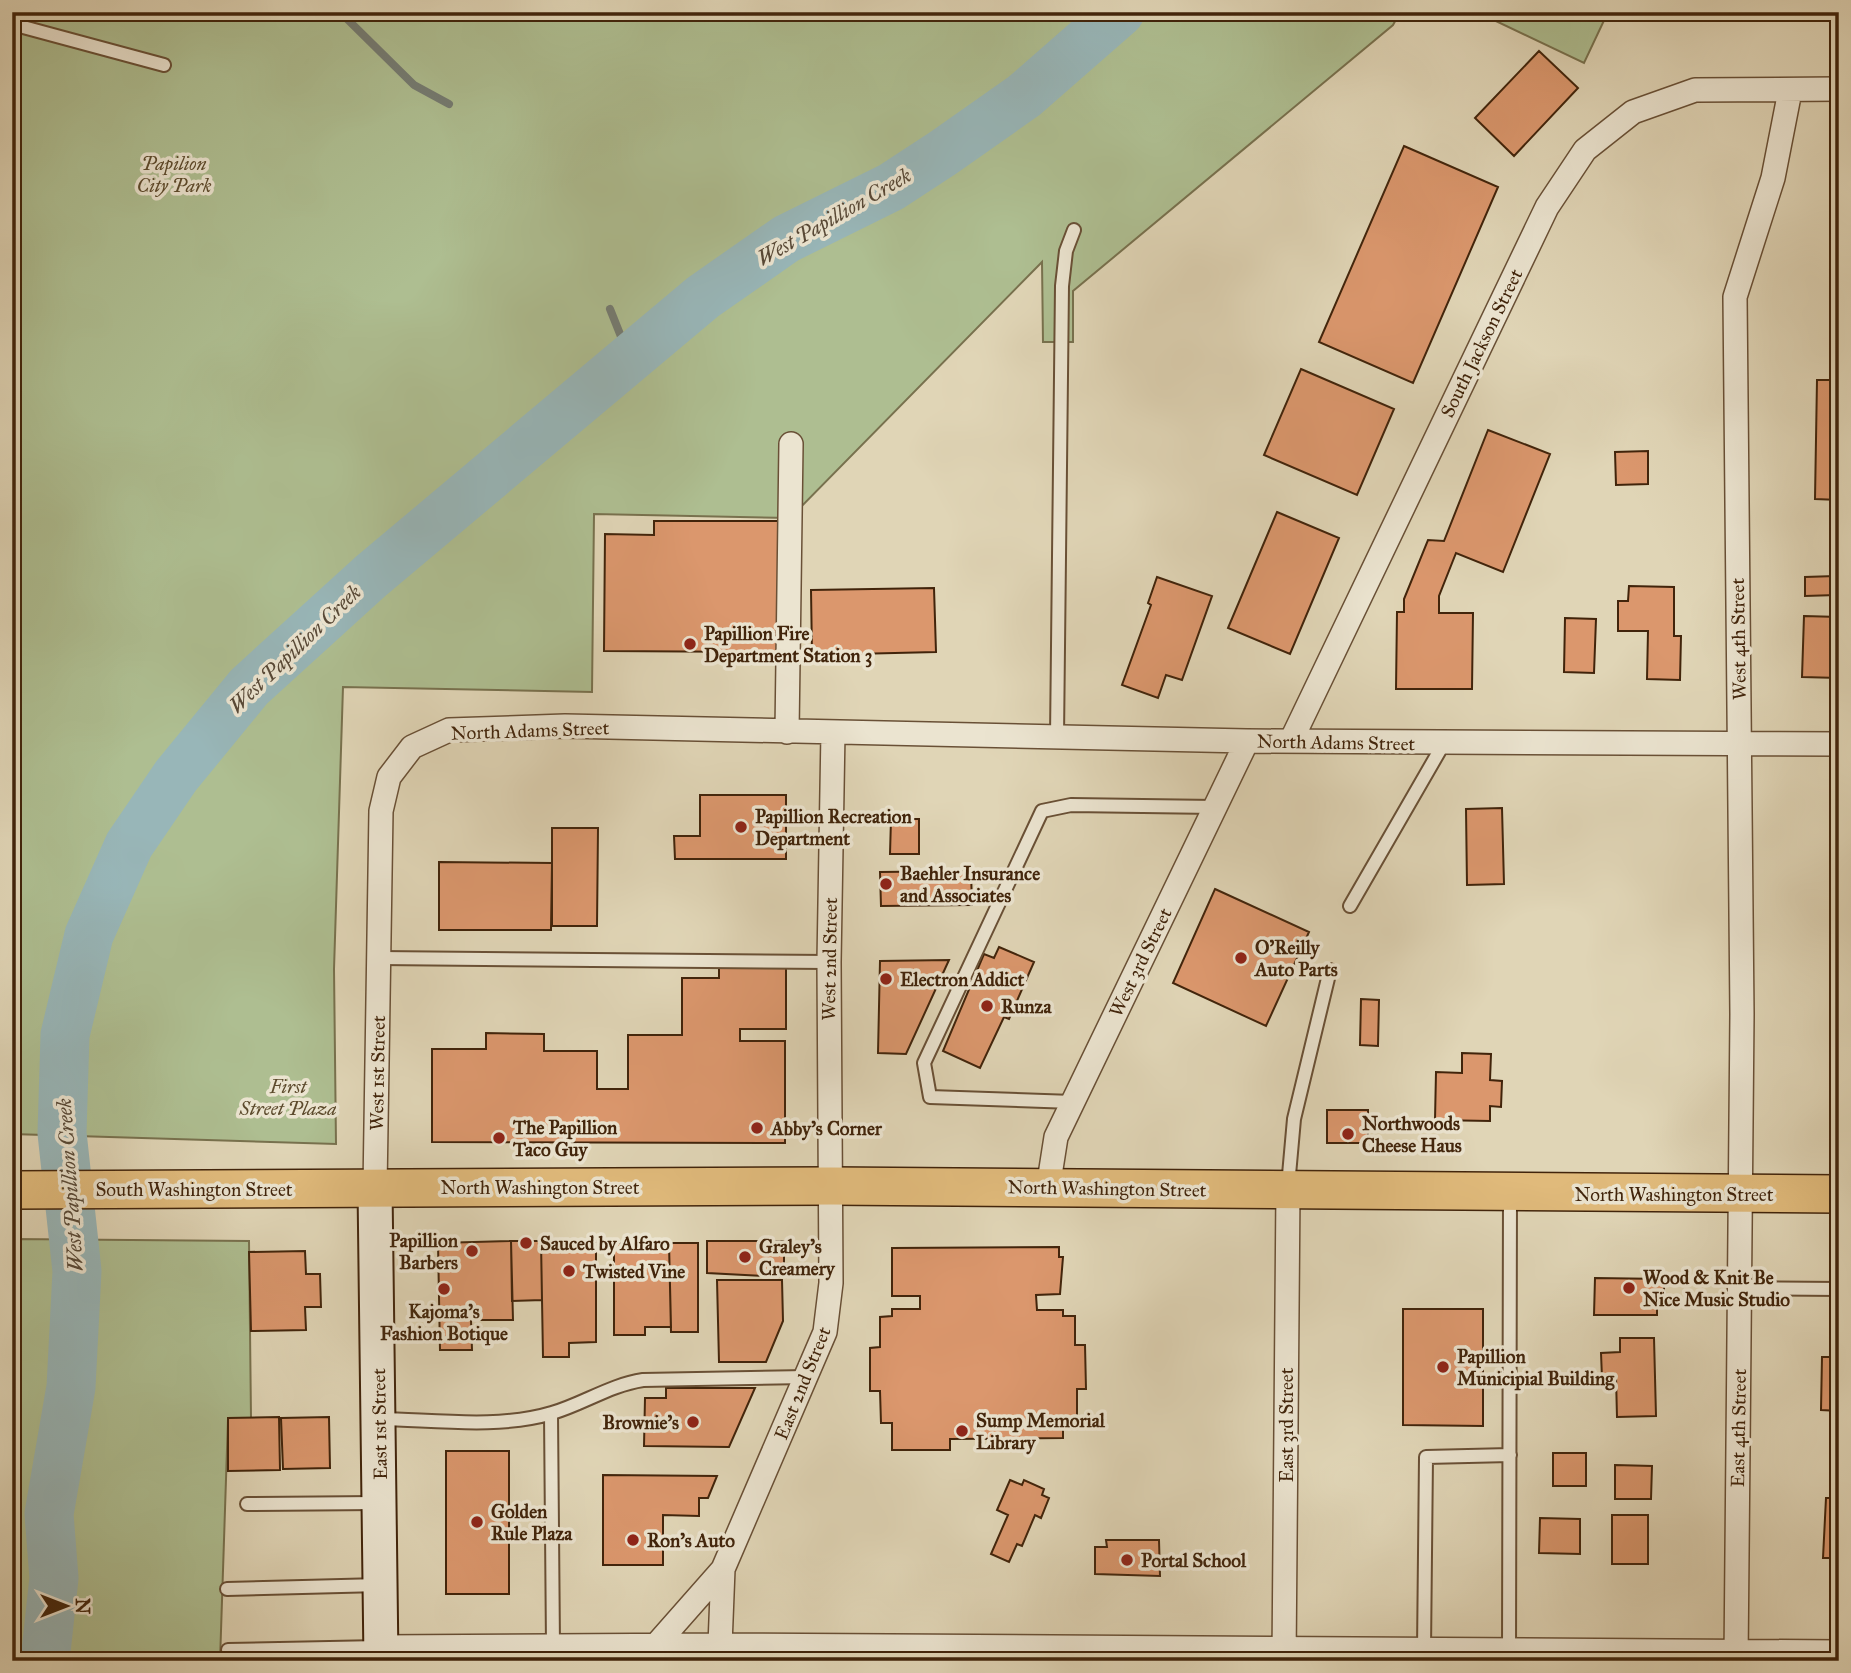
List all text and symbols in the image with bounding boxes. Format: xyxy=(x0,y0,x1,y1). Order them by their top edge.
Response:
park label: Papilion City Park xyxy=(137,152,212,197)
water label: West Papillion Creek xyxy=(752,162,916,272)
street label: South Jackson Street xyxy=(1436,265,1528,422)
street label: West 4th Street xyxy=(1726,577,1751,700)
water label: West Papillion Creek xyxy=(223,579,367,719)
place label: Papillion Fire Department Station 3 xyxy=(704,622,872,668)
marker: Papillion Fire Department Station 3 xyxy=(682,636,698,652)
street label: North Adams Street xyxy=(450,716,610,745)
street label: North Adams Street xyxy=(1257,730,1416,755)
place label: Papillion Recreation Department xyxy=(755,805,912,851)
marker: Papillion Recreation Department xyxy=(733,819,749,835)
place label: Baehler Insurance and Associates xyxy=(900,862,1040,907)
marker: Baehler Insurance and Associates xyxy=(878,876,894,892)
street label: West 2nd Street xyxy=(817,897,842,1021)
street label: West 3rd Street xyxy=(1104,904,1177,1020)
place label: O'Reilly Auto Parts xyxy=(1253,936,1338,981)
marker: O'Reilly Auto Parts xyxy=(1233,950,1249,966)
place label: Electron Addict xyxy=(900,968,1024,991)
marker: Electron Addict xyxy=(878,971,894,987)
place label: Runza xyxy=(1001,995,1052,1018)
marker: Runza xyxy=(979,998,995,1014)
street label: West 1st Street xyxy=(365,1015,390,1131)
park label: First Street Plaza xyxy=(239,1075,336,1120)
water label: West Papillion Creek xyxy=(51,1097,89,1273)
place label: Northwoods Cheese Haus xyxy=(1362,1112,1462,1157)
place label: The Papillion Taco Guy xyxy=(512,1116,618,1162)
place label: Abby's Corner xyxy=(769,1117,883,1141)
marker: Abby's Corner xyxy=(749,1120,765,1136)
marker: Northwoods Cheese Haus xyxy=(1340,1126,1356,1142)
marker: The Papillion Taco Guy xyxy=(491,1130,507,1146)
street label: North Washington Street xyxy=(1007,1175,1207,1203)
street label: North Washington Street xyxy=(441,1176,640,1200)
street label: South Washington Street xyxy=(95,1178,293,1202)
street label: North Washington Street xyxy=(1575,1183,1774,1207)
place label: Papillion Barbers xyxy=(389,1229,459,1274)
place label: Sauced by Alfaro xyxy=(540,1232,670,1256)
marker: Sauced by Alfaro xyxy=(518,1235,534,1251)
place label: Graley's Creamery xyxy=(759,1235,836,1281)
marker: Papillion Barbers xyxy=(464,1243,480,1259)
marker: Graley's Creamery xyxy=(737,1249,753,1265)
place label: Twisted Vine xyxy=(582,1260,685,1283)
marker: Twisted Vine xyxy=(561,1263,577,1279)
place label: Wood & Knit Be Nice Music Studio xyxy=(1643,1266,1790,1311)
marker: Wood & Knit Be Nice Music Studio xyxy=(1621,1280,1637,1296)
marker: Kajoma's Fashion Botique xyxy=(436,1281,452,1297)
place label: Kajoma's Fashion Botique xyxy=(380,1300,508,1346)
street label: East 2nd Street xyxy=(769,1323,836,1443)
place label: Papillion Municipial Building xyxy=(1457,1345,1615,1391)
marker: Papillion Municipial Building xyxy=(1435,1359,1451,1375)
street label: East 3rd Street xyxy=(1275,1367,1298,1482)
street label: East 1st Street xyxy=(367,1368,392,1480)
street label: East 4th Street xyxy=(1726,1368,1751,1487)
place label: Sump Memorial Library xyxy=(976,1409,1106,1455)
place label: Brownie's xyxy=(603,1411,679,1434)
marker: Brownie's xyxy=(685,1414,701,1430)
marker: Sump Memorial Library xyxy=(954,1423,970,1439)
place label: Golden Rule Plaza xyxy=(491,1500,573,1545)
marker: Golden Rule Plaza xyxy=(469,1514,485,1530)
place label: Ron's Auto xyxy=(647,1529,735,1552)
marker: Ron's Auto xyxy=(625,1532,641,1548)
place label: Portal School xyxy=(1141,1549,1247,1572)
marker: Portal School xyxy=(1119,1552,1135,1568)
north arrow xyxy=(32,1572,102,1642)
text: N xyxy=(71,1598,94,1614)

